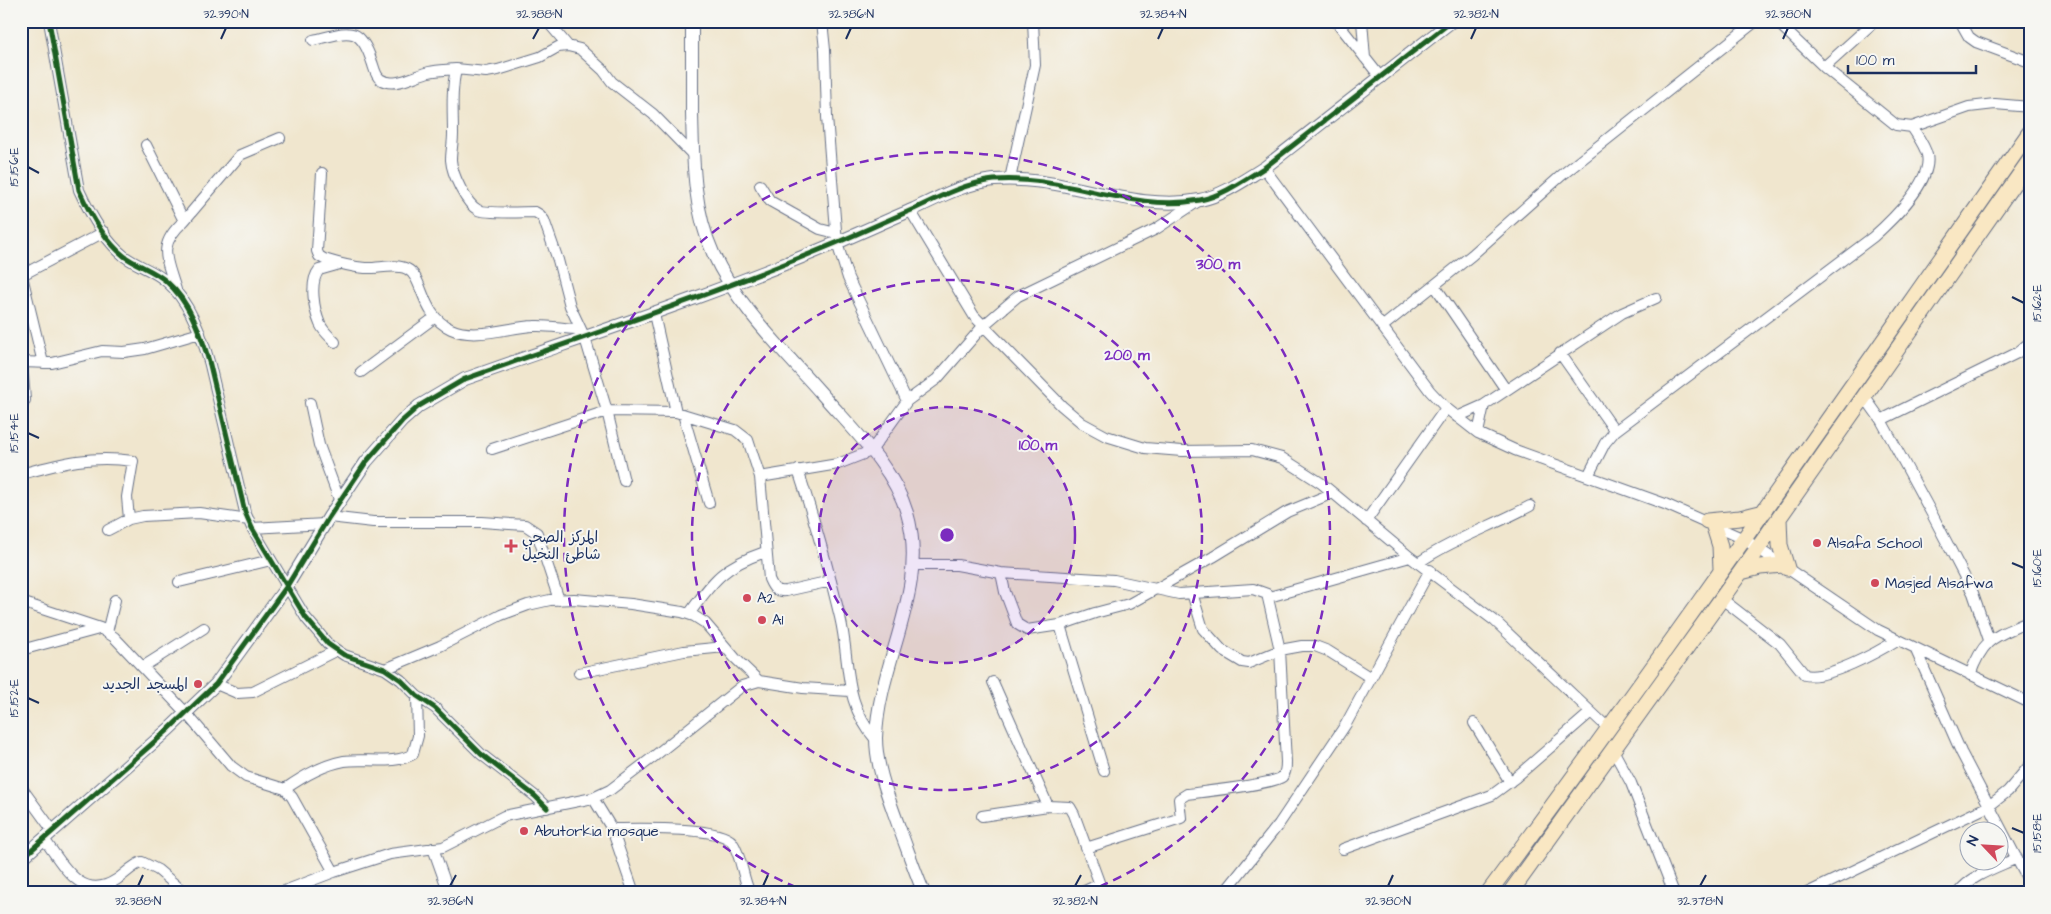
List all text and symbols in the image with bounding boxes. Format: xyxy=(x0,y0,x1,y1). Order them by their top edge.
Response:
text: 32.390°N xyxy=(203,6,249,23)
text: 32.388°N xyxy=(516,6,563,23)
text: 32.386°N xyxy=(828,6,875,23)
text: 32.384°N xyxy=(1140,6,1187,23)
text: 32.382°N xyxy=(1453,6,1499,23)
text: 32.380°N xyxy=(1765,6,1812,23)
scale bar xyxy=(1848,42,1976,74)
text: 100 m xyxy=(1856,50,1895,71)
text: 15.156°E xyxy=(6,147,23,187)
text: 300 m xyxy=(1195,254,1240,275)
text: 15.162°E xyxy=(2029,284,2046,322)
text: 200 m xyxy=(1103,345,1150,366)
text: 15.154°E xyxy=(6,413,23,453)
text: 100 m xyxy=(1019,435,1058,456)
centre of rings xyxy=(938,526,956,544)
place label: المركز الصحي شاطئ النخيل xyxy=(522,527,601,565)
place label: Alsafa School xyxy=(1827,533,1922,554)
marker: Alsafa School xyxy=(1811,537,1823,549)
marker: المركز الصحي شاطئ النخيل xyxy=(504,539,518,553)
text: 15.160°E xyxy=(2029,549,2046,587)
place label: Masjed Alsafwa xyxy=(1885,573,1993,594)
marker: Masjed Alsafwa xyxy=(1869,577,1881,589)
place label: A2 xyxy=(757,588,776,609)
marker: A2 xyxy=(741,592,753,604)
place label: A1 xyxy=(772,610,784,631)
marker: A1 xyxy=(756,614,768,626)
place label: المسجد الجديد xyxy=(102,674,188,695)
marker: المسجد الجديد xyxy=(192,678,204,690)
text: 15.152°E xyxy=(6,679,23,717)
text: 15.158°E xyxy=(2029,813,2046,853)
place label: Abutorkia mosque xyxy=(534,821,659,842)
north arrow xyxy=(1958,822,2008,872)
marker: Abutorkia mosque xyxy=(518,825,530,837)
text: N xyxy=(1962,833,1984,849)
text: 32.388°N xyxy=(115,893,162,910)
text: 32.386°N xyxy=(427,893,474,910)
text: 32.384°N xyxy=(740,893,787,910)
text: 32.382°N xyxy=(1052,893,1098,910)
text: 32.380°N xyxy=(1365,893,1412,910)
text: 32.378°N xyxy=(1677,893,1724,910)

